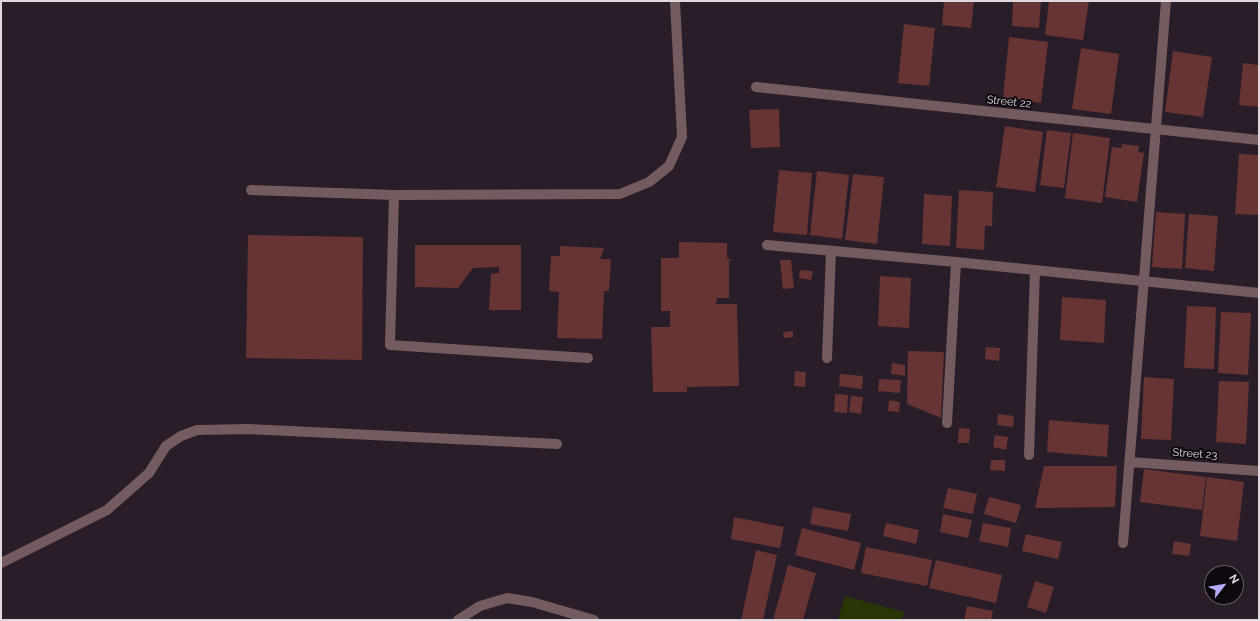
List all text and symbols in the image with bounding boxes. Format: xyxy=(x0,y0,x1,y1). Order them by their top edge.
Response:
street label: Street 22 xyxy=(986,93,1032,111)
street label: Street 23 xyxy=(1172,446,1218,462)
north arrow xyxy=(1204,565,1244,605)
text: N xyxy=(1226,572,1242,586)

